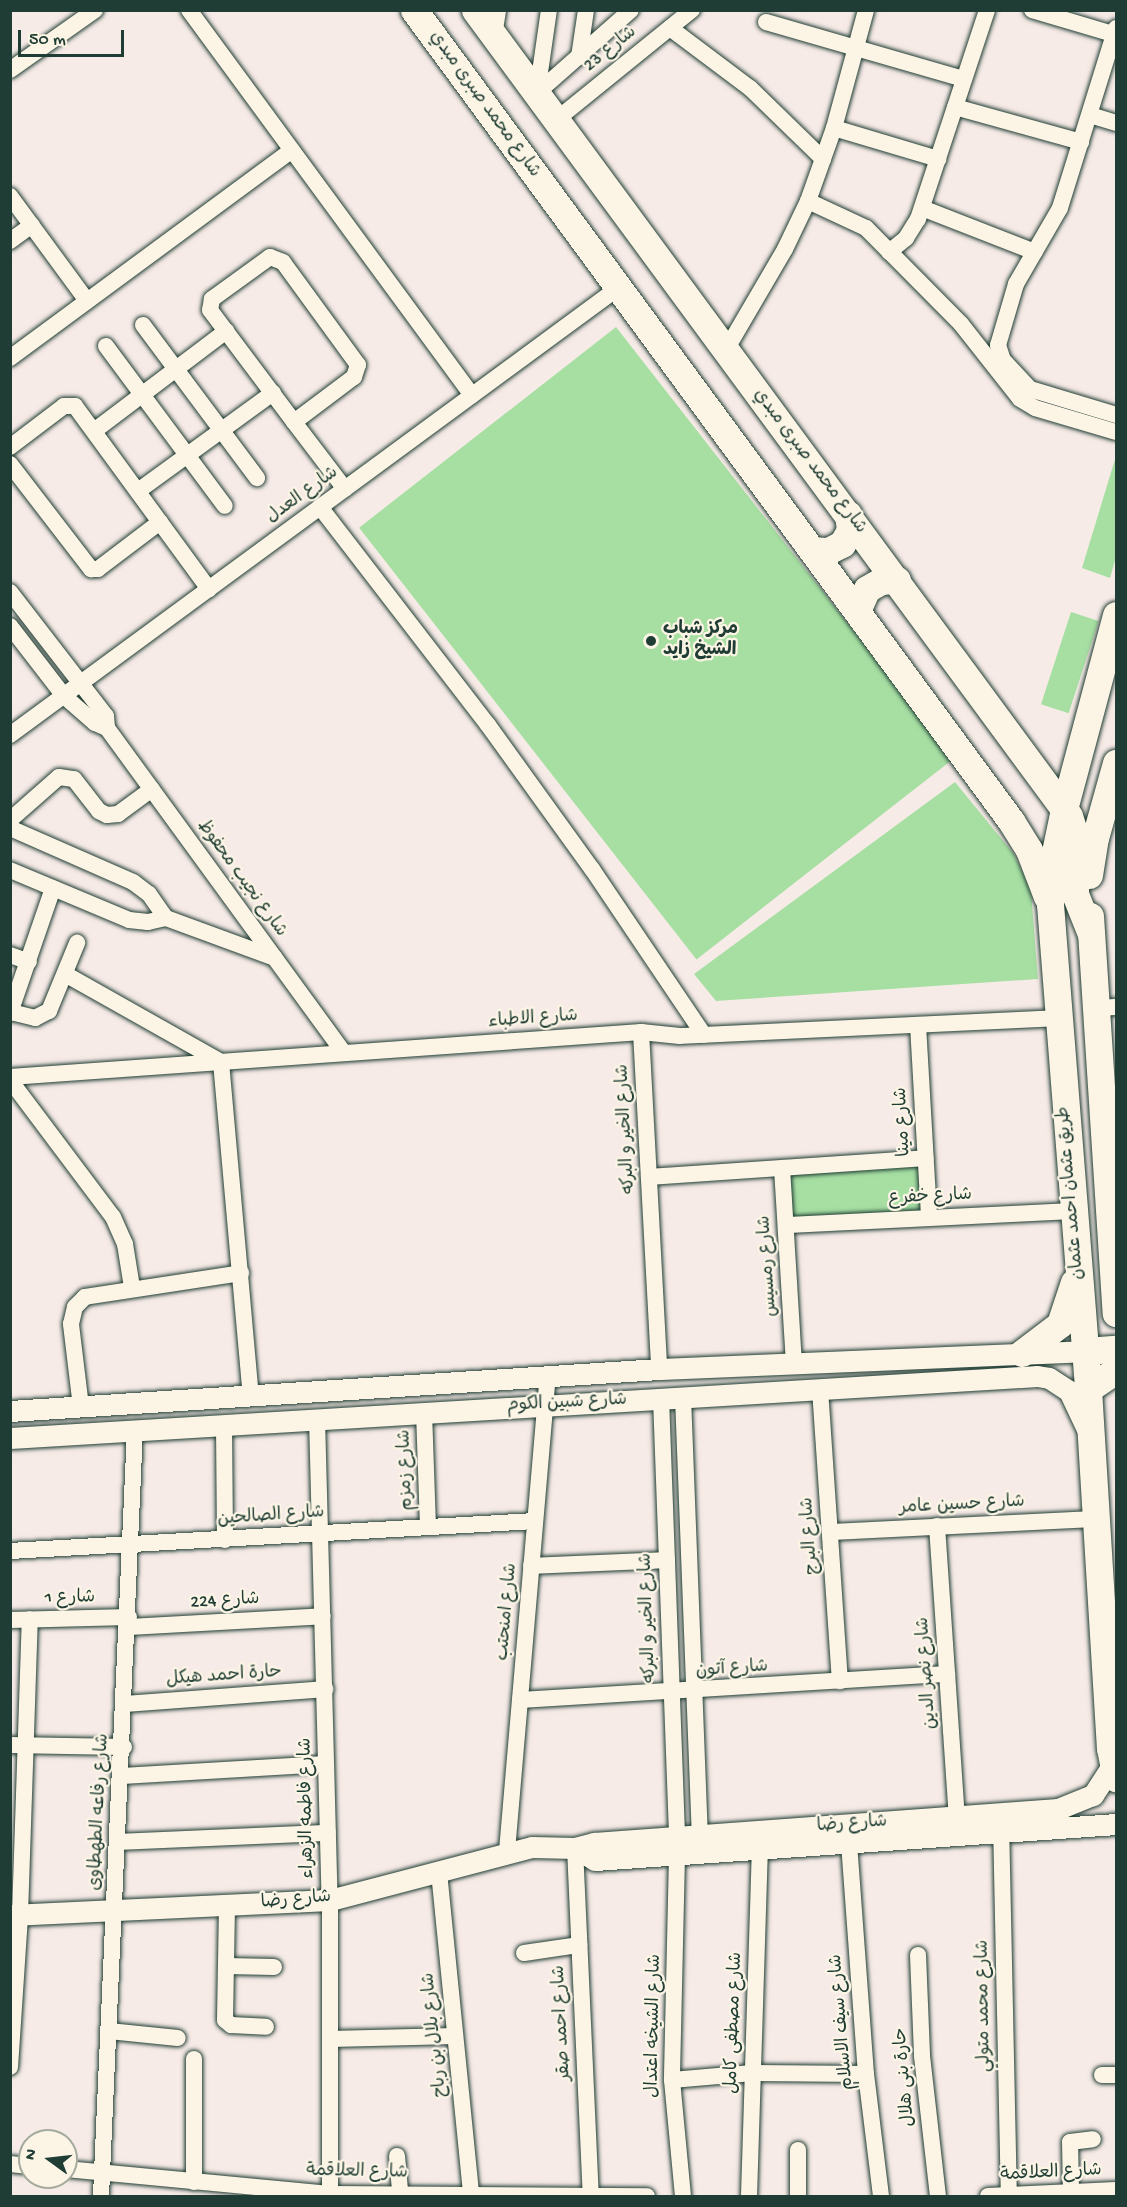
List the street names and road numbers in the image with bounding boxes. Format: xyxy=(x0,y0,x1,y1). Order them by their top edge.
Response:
street label: شارع 23 xyxy=(580,22,642,78)
street label: شارع محمد صبرى مبدي xyxy=(424,28,544,182)
street label: شارع محمد صبرى مبدي xyxy=(747,385,871,539)
street label: شارع العدل xyxy=(263,463,343,529)
street label: شارع نجيب محفوظ xyxy=(191,816,291,942)
street label: شارع الاطباء xyxy=(487,1006,579,1034)
street label: شارع الخير و البركه xyxy=(613,1063,641,1195)
street label: شارع مينا xyxy=(891,1087,917,1157)
street label: طريق عثمان احمد عثمان xyxy=(1054,1105,1090,1281)
street label: شارع خفرع xyxy=(887,1185,973,1211)
street label: شارع رمسيس xyxy=(755,1215,783,1317)
street label: شارع شبين الكوم xyxy=(506,1390,628,1418)
street label: شارع زمزم xyxy=(395,1429,419,1511)
street label: شارع حسين عامر xyxy=(899,1492,1025,1520)
street label: شارع البرج xyxy=(798,1497,824,1575)
street label: شارع الصالحين xyxy=(217,1502,325,1532)
street label: شارع الخير و البركه xyxy=(636,1553,662,1683)
street label: شارع امنحتب xyxy=(493,1562,523,1662)
street label: شارع 1 xyxy=(45,1588,95,1610)
street label: شارع 224 xyxy=(190,1589,260,1615)
street label: شارع نصر الدين xyxy=(913,1616,943,1730)
street label: شارع آتون xyxy=(695,1657,769,1683)
street label: حارة احمد هيكل xyxy=(165,1662,283,1692)
street label: شارع رفاعه الطهطاوى xyxy=(85,1733,115,1891)
street label: شارع فاطمه الزهراء xyxy=(296,1737,320,1879)
street label: شارع رضا xyxy=(816,1812,888,1838)
street label: شارع رضا xyxy=(260,1887,332,1915)
street label: شارع محمد متولي xyxy=(973,1940,997,2072)
street label: شارع مصطفى كامل xyxy=(722,1952,748,2094)
street label: شارع سيف الاسلام xyxy=(826,1953,860,2091)
street label: شارع الشيخه اعتدال xyxy=(643,1954,667,2098)
street label: شارع احمد صقر xyxy=(549,1965,577,2081)
street label: شارع بلال بن رباح xyxy=(419,1972,453,2098)
street label: حارة بنى هلال xyxy=(891,2027,921,2127)
street label: شارع العلاقمة xyxy=(306,2161,408,2185)
street label: شارع العلاقمة xyxy=(1000,2161,1102,2187)

